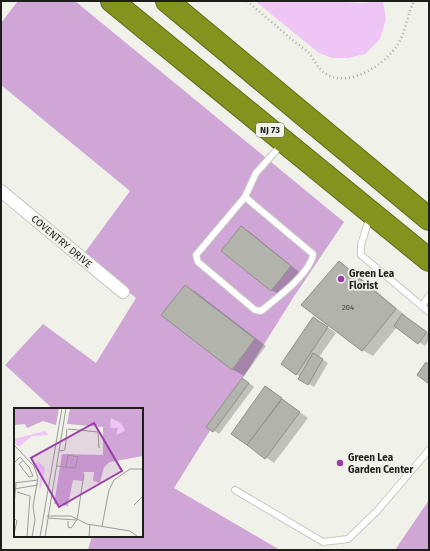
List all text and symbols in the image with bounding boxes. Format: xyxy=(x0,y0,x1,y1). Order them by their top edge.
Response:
road number: NJ 73 xyxy=(256,123,284,137)
street label: COVENTRY DRIVE xyxy=(29,213,94,271)
place label: Green Lea Florist xyxy=(349,268,395,292)
marker: Green Lea Florist xyxy=(336,274,346,284)
house number: 204 xyxy=(342,303,355,312)
inset map xyxy=(14,408,143,537)
place label: Green Lea Garden Center xyxy=(348,452,414,476)
marker: Green Lea Garden Center xyxy=(335,458,345,468)

